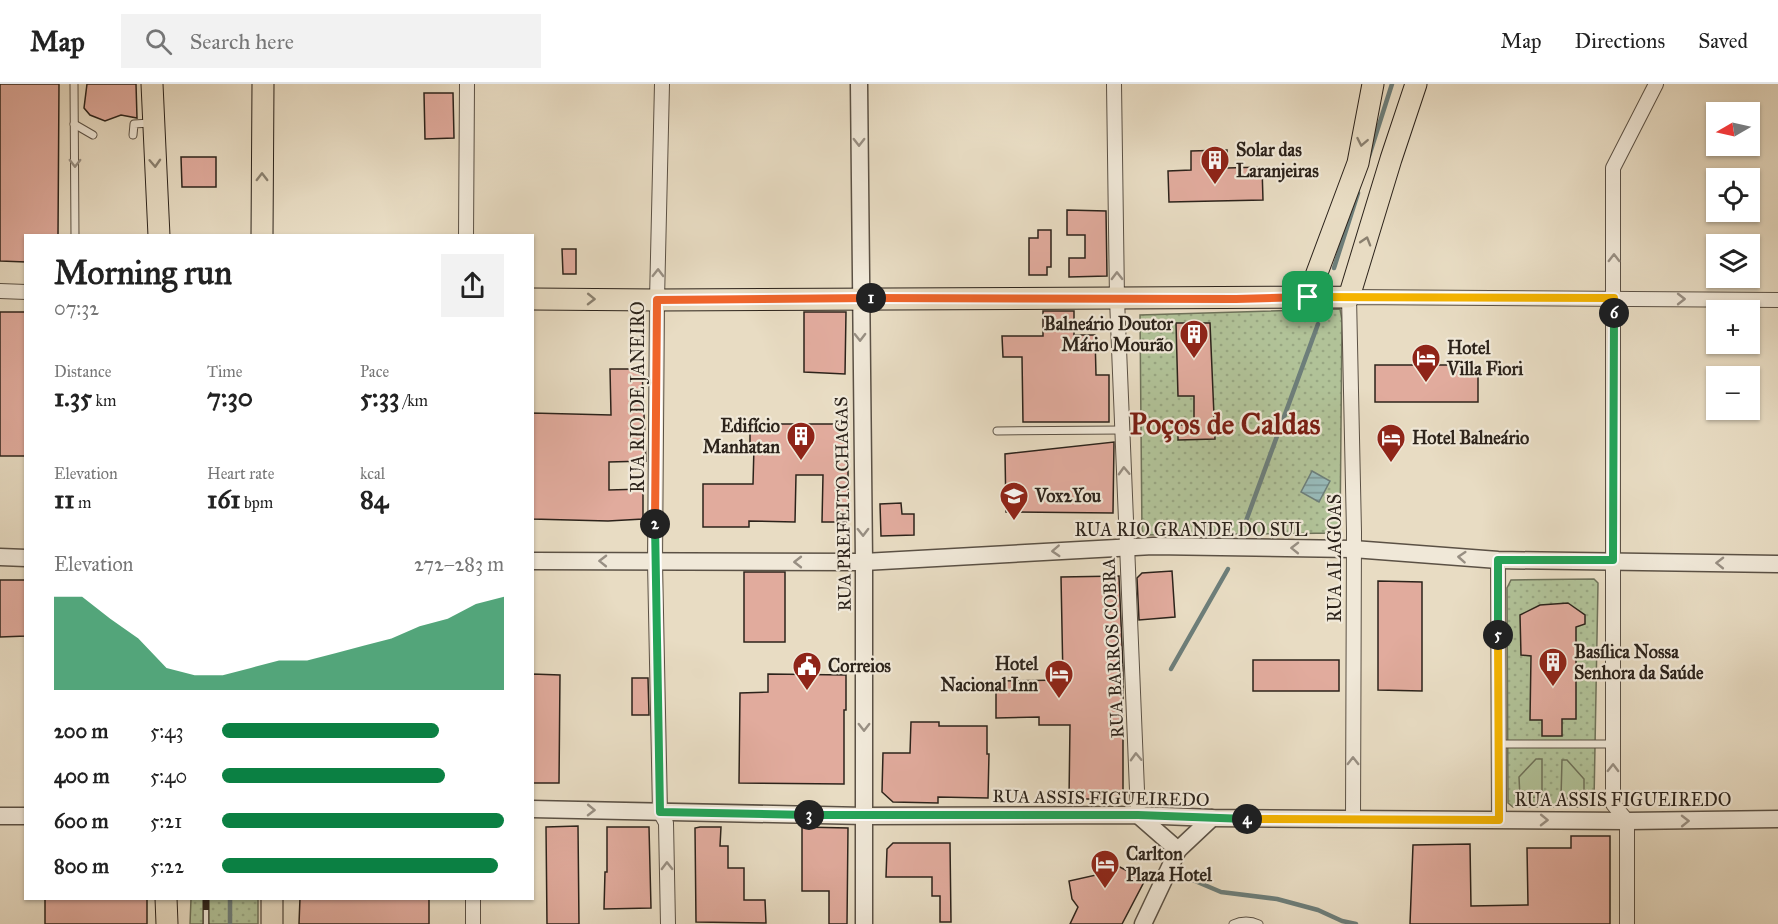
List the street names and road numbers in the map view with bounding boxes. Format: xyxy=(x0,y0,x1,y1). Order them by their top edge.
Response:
street label: RUA RIO DE JANEIRO xyxy=(627,301,650,493)
street label: RUA PREFEITO CHAGAS xyxy=(830,396,856,612)
street label: RUA ALAGOAS xyxy=(1324,494,1346,622)
street label: RUA RIO GRANDE DO SUL xyxy=(1075,519,1308,541)
street label: RUA BARROS COBRA xyxy=(1097,557,1129,739)
street label: RUA ASSIS FIGUEIREDO xyxy=(992,785,1210,811)
street label: RUA ASSIS FIGUEIREDO xyxy=(1514,789,1732,811)

